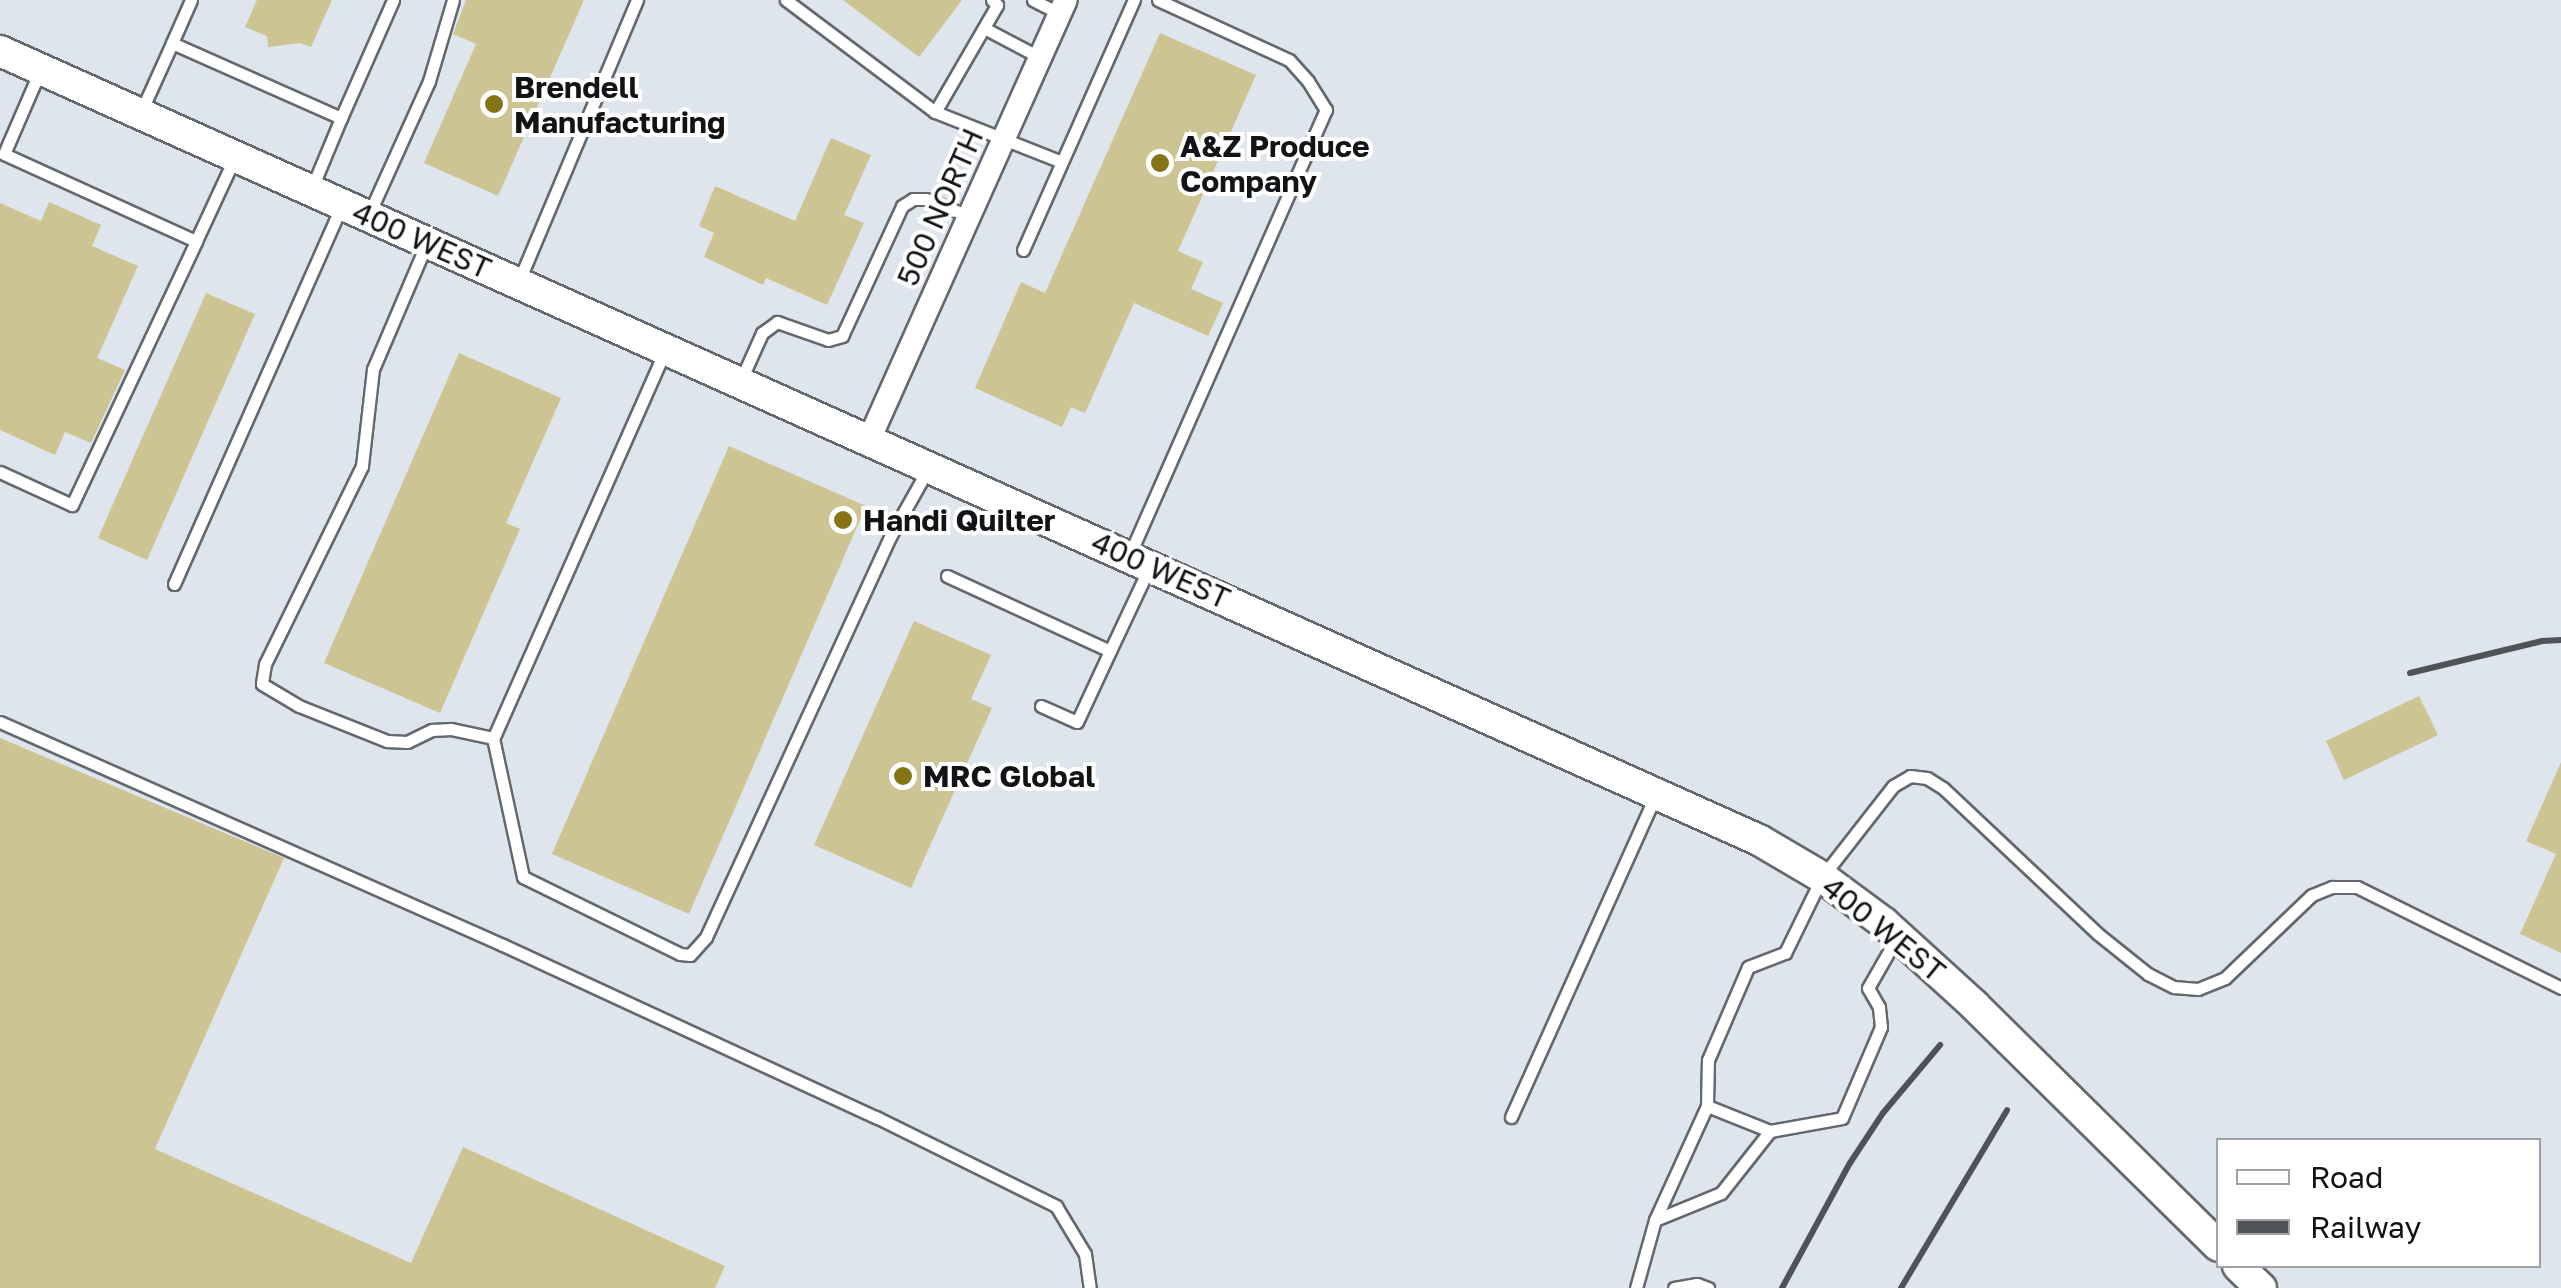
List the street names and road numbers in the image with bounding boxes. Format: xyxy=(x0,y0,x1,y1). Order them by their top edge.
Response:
street label: 500 NORTH xyxy=(889,123,991,291)
street label: 400 WEST xyxy=(347,194,497,286)
street label: 400 WEST xyxy=(1086,524,1236,616)
street label: 400 WEST xyxy=(1815,869,1953,989)

